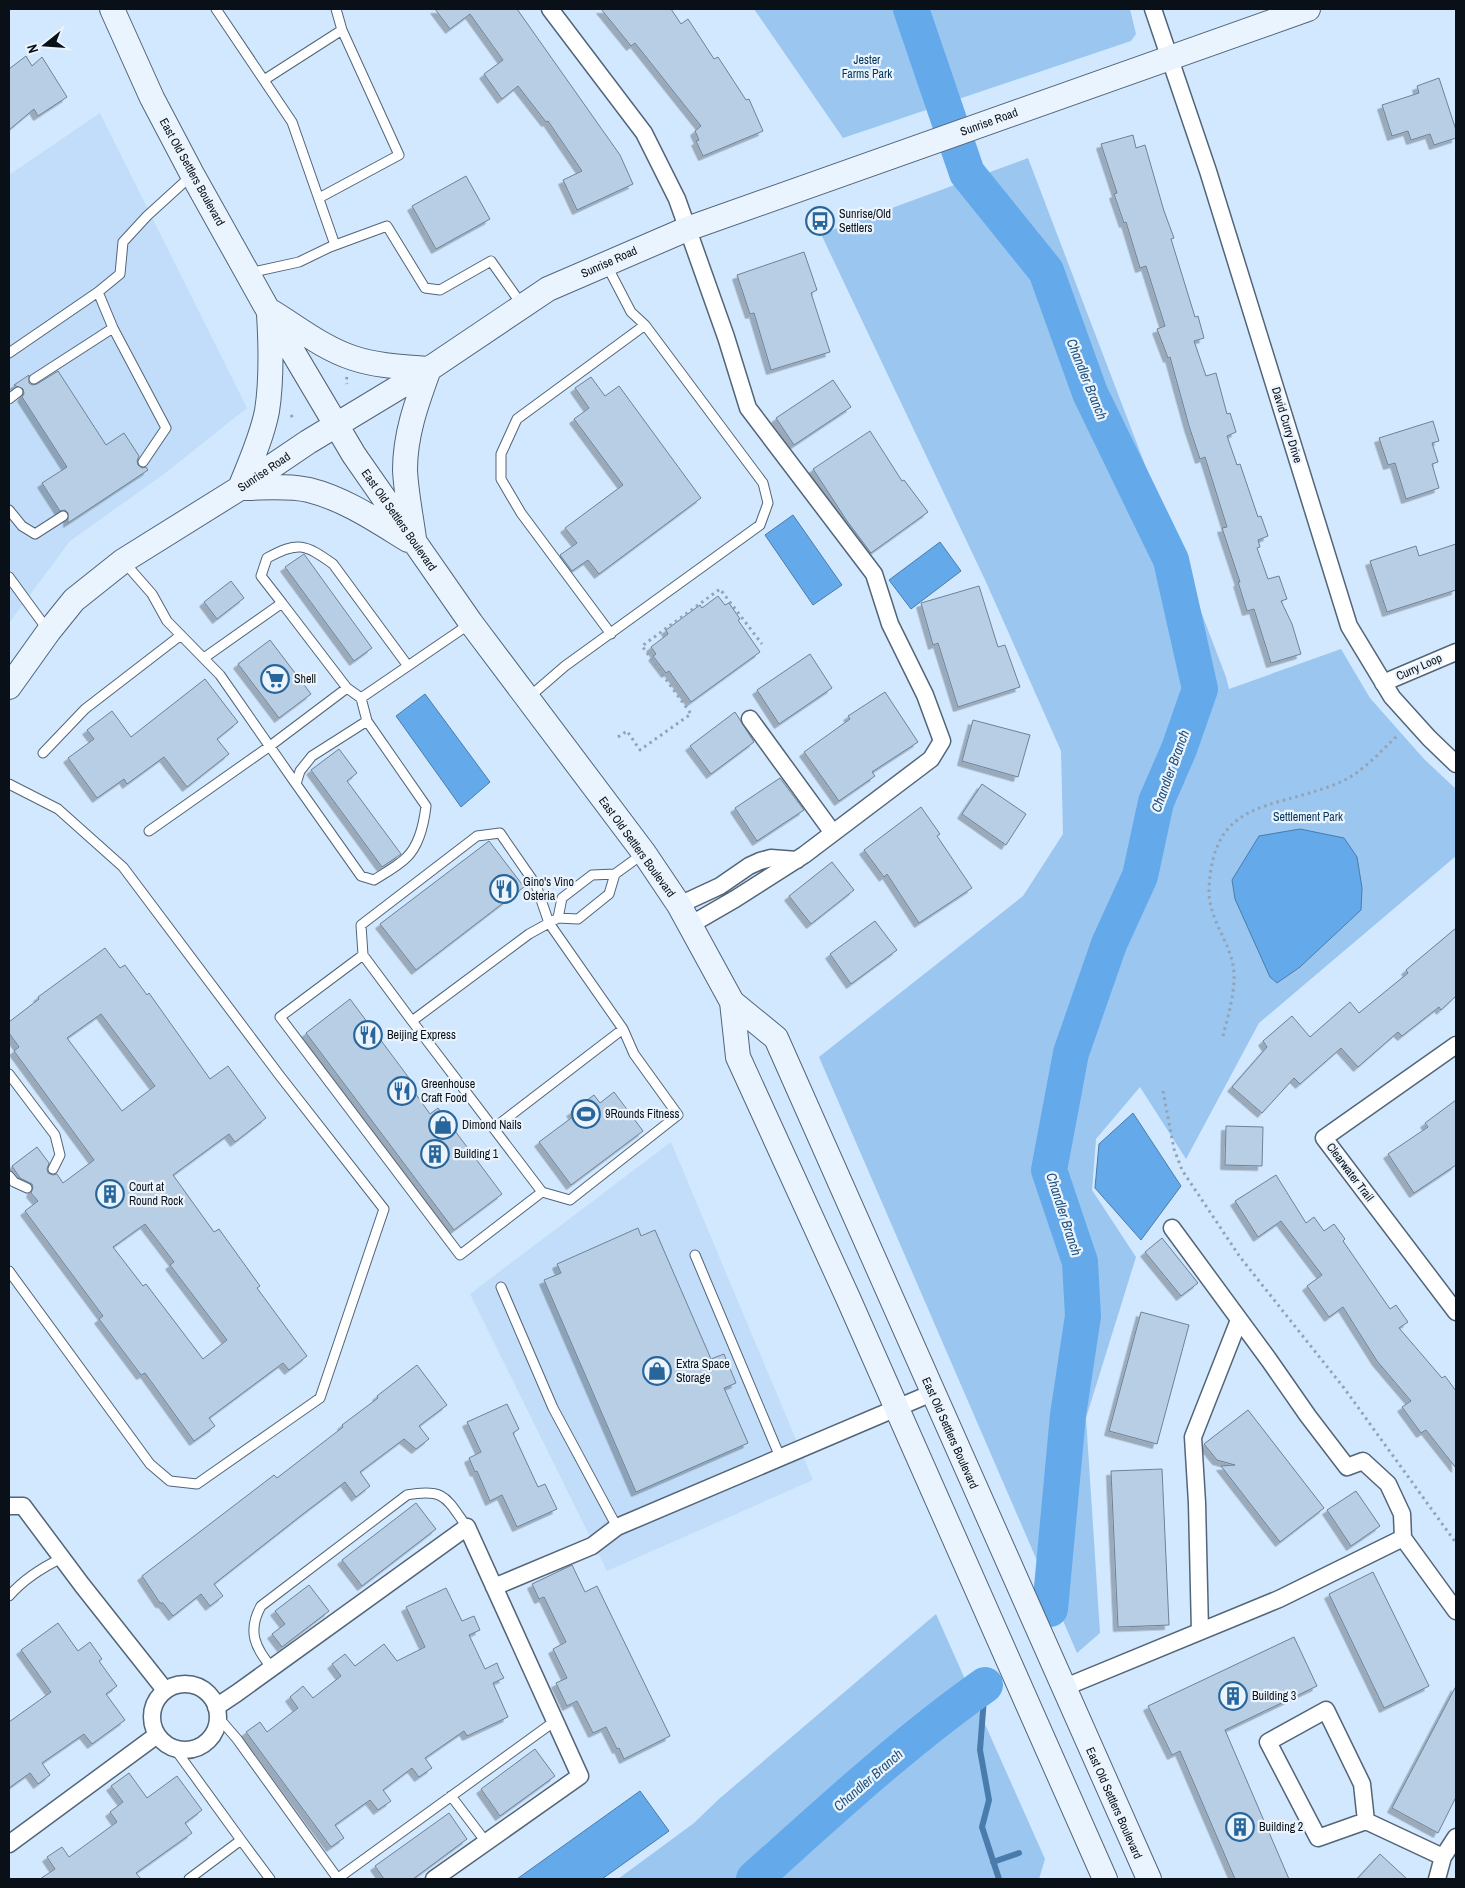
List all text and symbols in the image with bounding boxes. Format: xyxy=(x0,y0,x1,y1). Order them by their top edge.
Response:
north arrow xyxy=(20,20,70,70)
text: N xyxy=(23,42,42,55)
park label: Jester Farms Park xyxy=(842,52,892,82)
street label: Sunrise Road xyxy=(958,104,1020,140)
street label: East Old Settlers Boulevard xyxy=(156,115,228,229)
bus stop icon: Sunrise/Old Settlers xyxy=(805,206,835,236)
place label: Sunrise/Old Settlers xyxy=(839,206,891,236)
street label: Sunrise Road xyxy=(578,242,640,282)
water label: Chandler Branch xyxy=(1063,336,1111,422)
street label: David Curry Drive xyxy=(1268,385,1306,465)
street label: Sunrise Road xyxy=(235,449,293,495)
street label: East Old Settlers Boulevard xyxy=(358,466,440,574)
street label: Curry Loop xyxy=(1394,650,1444,684)
supermarket icon: Shell xyxy=(260,664,290,694)
place label: Shell xyxy=(294,671,316,687)
water label: Chandler Branch xyxy=(1147,727,1193,815)
street label: East Old Settlers Boulevard xyxy=(595,793,679,901)
park label: Settlement Park xyxy=(1273,809,1343,825)
restaurant icon: Gino's Vino Osteria xyxy=(489,874,519,904)
place label: Gino's Vino Osteria xyxy=(523,874,574,904)
restaurant icon: Beijing Express xyxy=(353,1020,383,1050)
place label: Beijing Express xyxy=(387,1027,456,1043)
restaurant icon: Greenhouse Craft Food xyxy=(387,1076,417,1106)
place label: Greenhouse Craft Food xyxy=(421,1076,475,1106)
sports icon: 9Rounds Fitness xyxy=(571,1099,601,1129)
place label: 9Rounds Fitness xyxy=(605,1106,679,1122)
shop icon: Dimond Nails xyxy=(428,1110,458,1140)
place label: Dimond Nails xyxy=(462,1117,522,1133)
building icon: Building 1 xyxy=(420,1139,450,1169)
street label: Clearwater Trail xyxy=(1323,1139,1377,1205)
place label: Building 1 xyxy=(454,1146,499,1162)
water label: Chandler Branch xyxy=(1042,1170,1086,1258)
building icon: Court at Round Rock xyxy=(95,1179,125,1209)
place label: Court at Round Rock xyxy=(129,1179,183,1209)
shop icon: Extra Space Storage xyxy=(642,1356,672,1386)
place label: Extra Space Storage xyxy=(676,1356,730,1386)
street label: East Old Settlers Boulevard xyxy=(918,1375,982,1491)
building icon: Building 3 xyxy=(1218,1681,1248,1711)
place label: Building 3 xyxy=(1252,1688,1296,1704)
water label: Chandler Branch xyxy=(830,1745,906,1815)
street label: East Old Settlers Boulevard xyxy=(1082,1745,1146,1861)
building icon: Building 2 xyxy=(1225,1812,1255,1842)
place label: Building 2 xyxy=(1259,1819,1303,1835)

